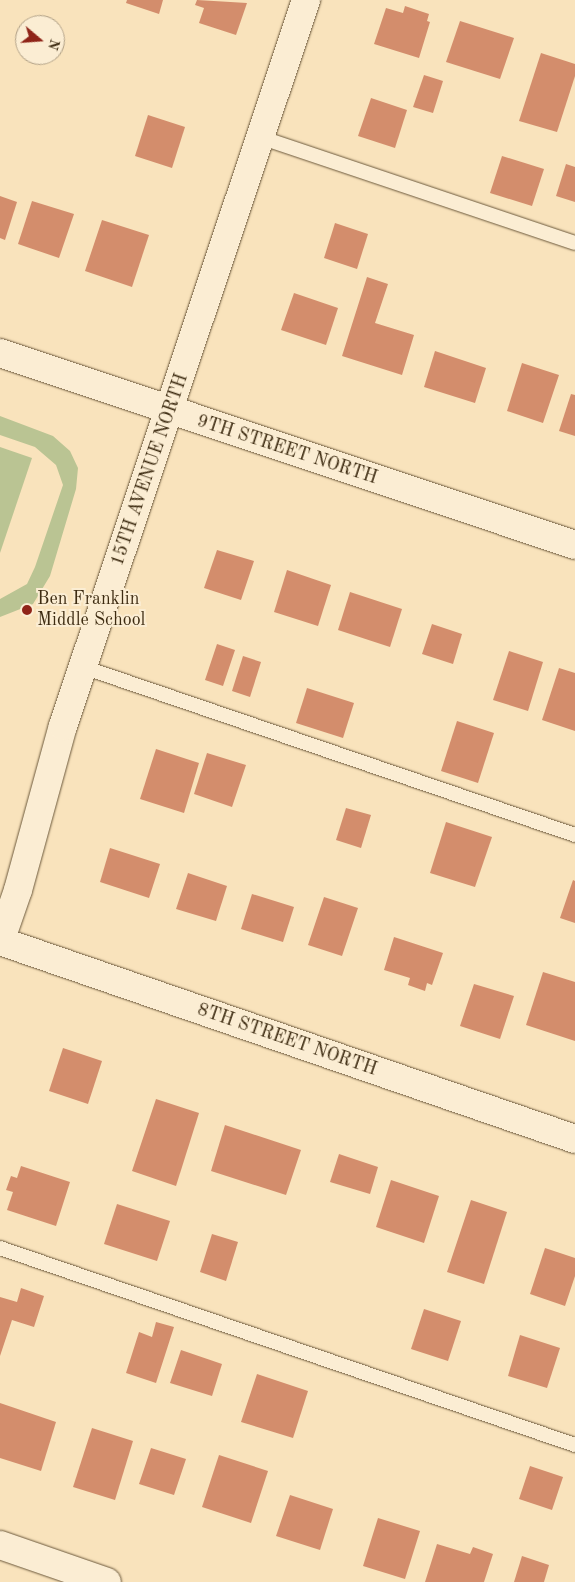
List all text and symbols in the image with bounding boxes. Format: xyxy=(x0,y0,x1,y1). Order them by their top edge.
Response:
north arrow xyxy=(15,15,65,65)
text: N xyxy=(45,37,62,52)
street label: 15TH AVENUE NORTH xyxy=(107,371,193,569)
street label: 9TH STREET NORTH xyxy=(194,411,380,489)
place label: Ben Franklin Middle School xyxy=(37,589,145,632)
marker: Ben Franklin Middle School xyxy=(21,604,33,616)
street label: 8TH STREET NORTH xyxy=(194,999,380,1081)

